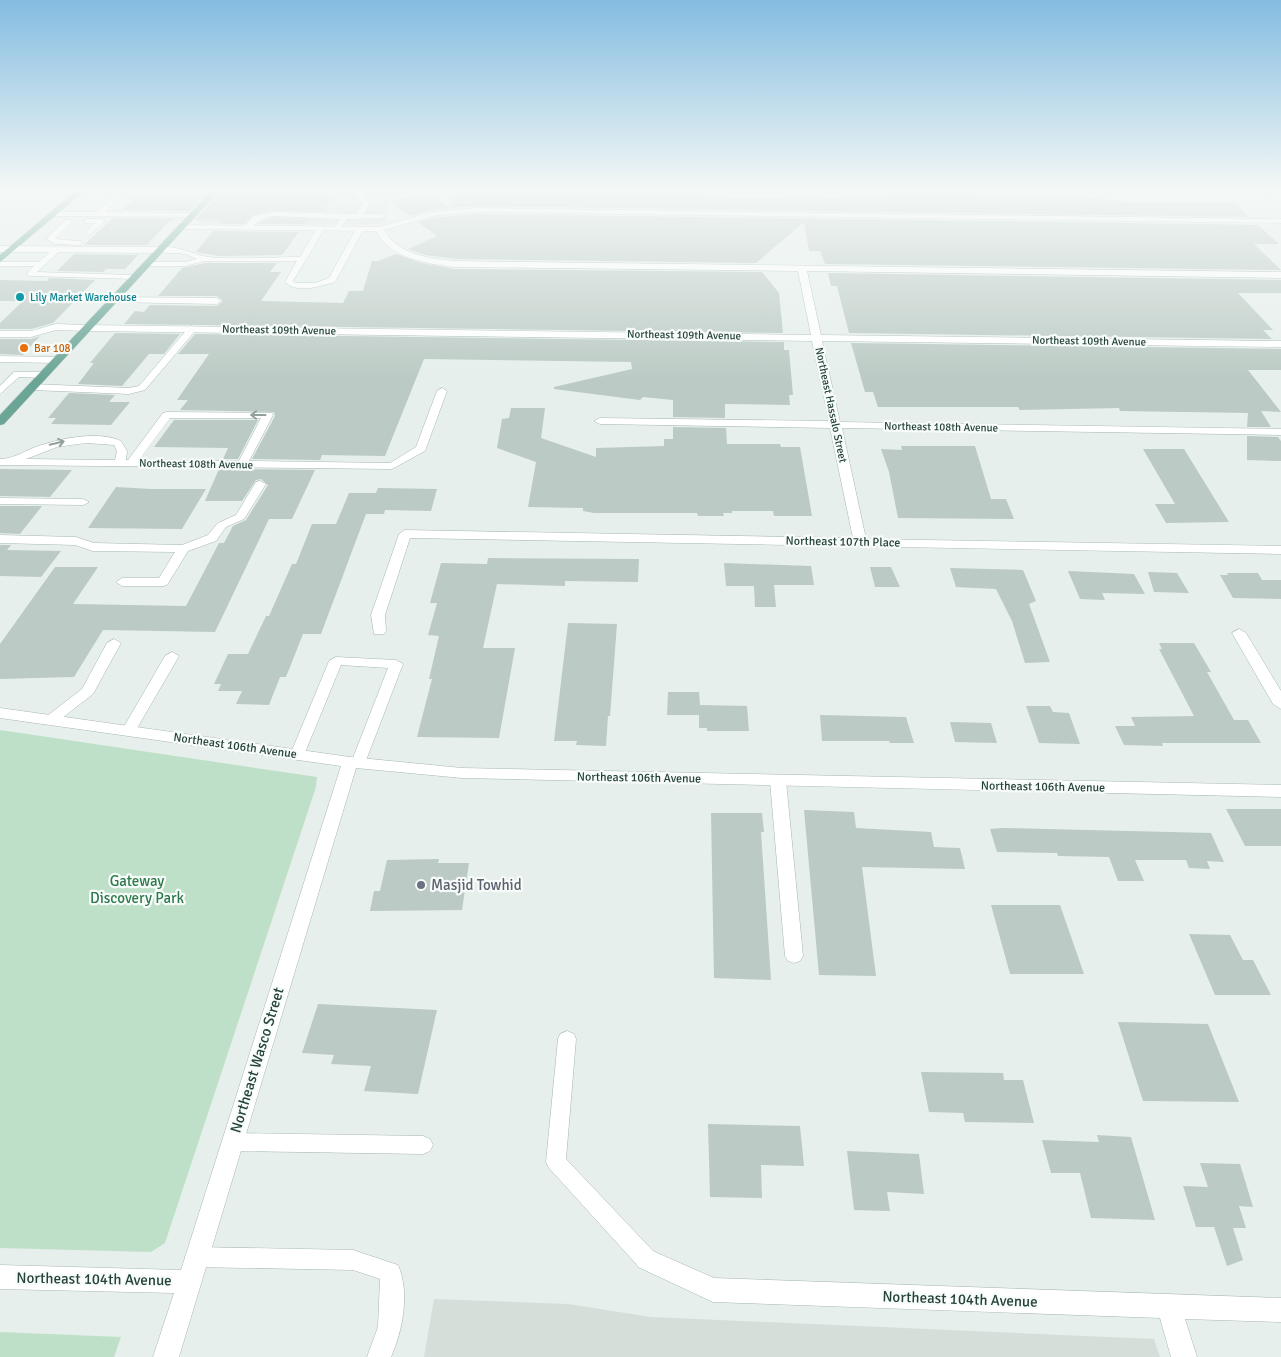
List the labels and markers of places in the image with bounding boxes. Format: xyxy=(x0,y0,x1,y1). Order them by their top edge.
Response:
marker: Lily Market Warehouse xyxy=(14,291,26,303)
place label: Lily Market Warehouse xyxy=(30,291,137,304)
marker: Bar 108 xyxy=(18,342,30,354)
place label: Bar 108 xyxy=(34,342,71,355)
place label: Masjid Towhid xyxy=(431,876,522,894)
marker: Masjid Towhid xyxy=(415,879,427,891)

